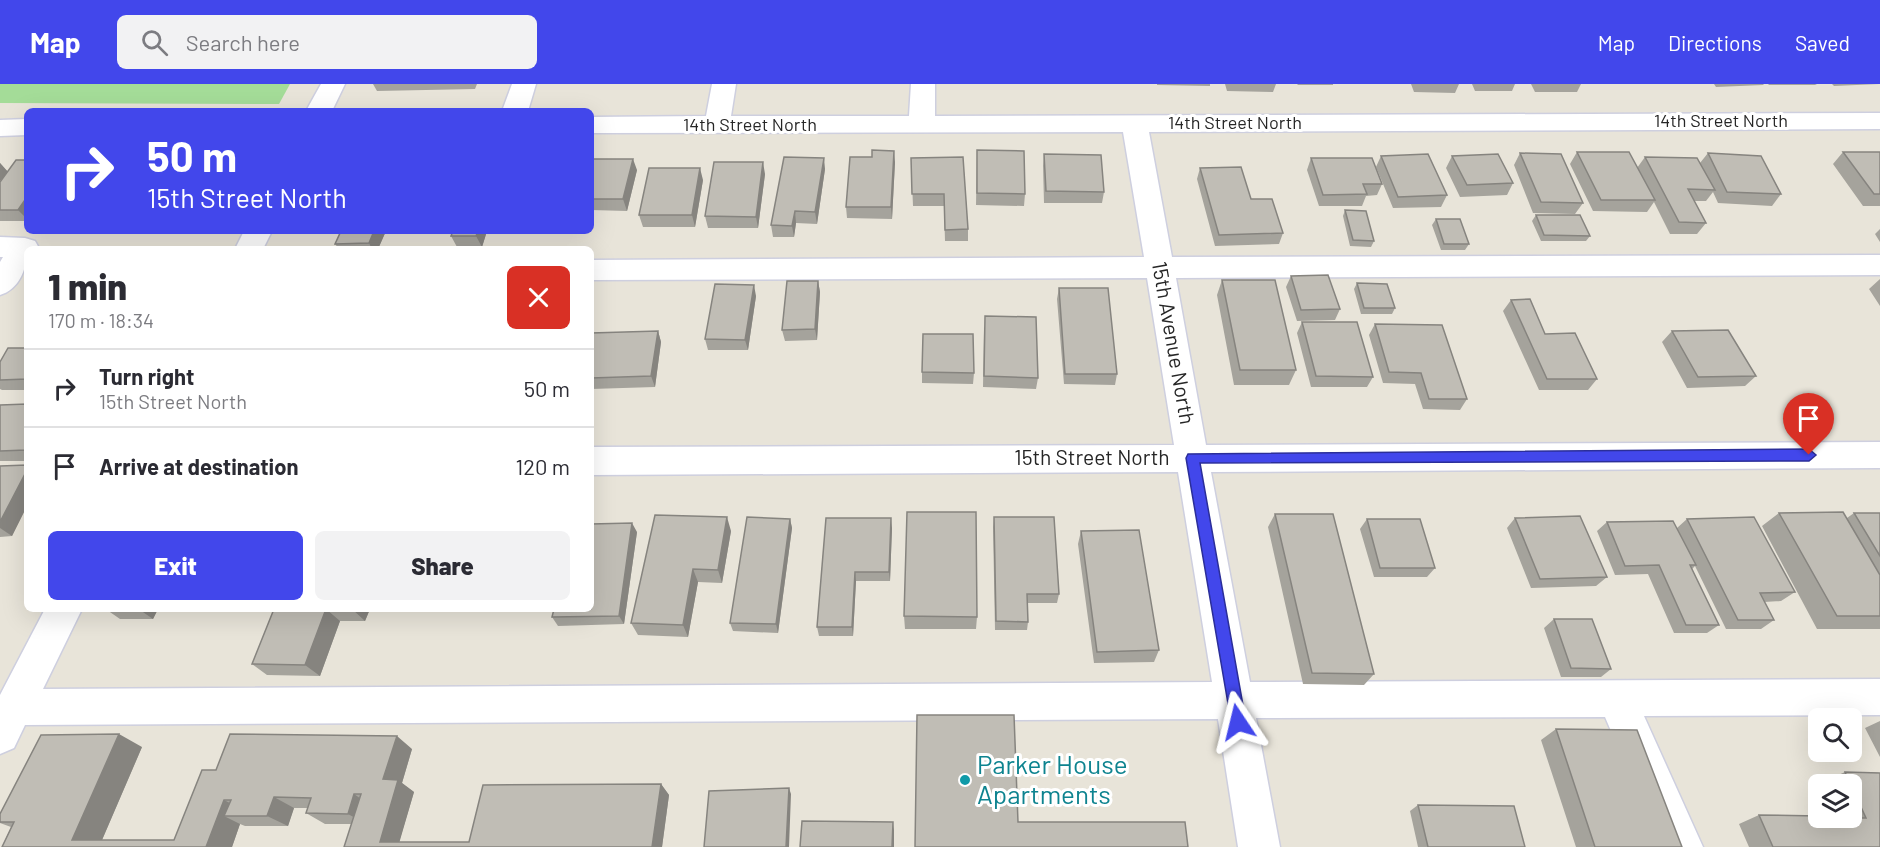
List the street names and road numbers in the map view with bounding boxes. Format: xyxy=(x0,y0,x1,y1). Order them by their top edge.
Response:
street label: 14th Street North xyxy=(1654,109,1788,131)
street label: 14th Street North xyxy=(1168,111,1302,133)
street label: 14th Street North xyxy=(683,113,817,135)
street label: 15th Avenue North xyxy=(1148,259,1201,426)
street label: 15th Street North xyxy=(1014,444,1170,469)

